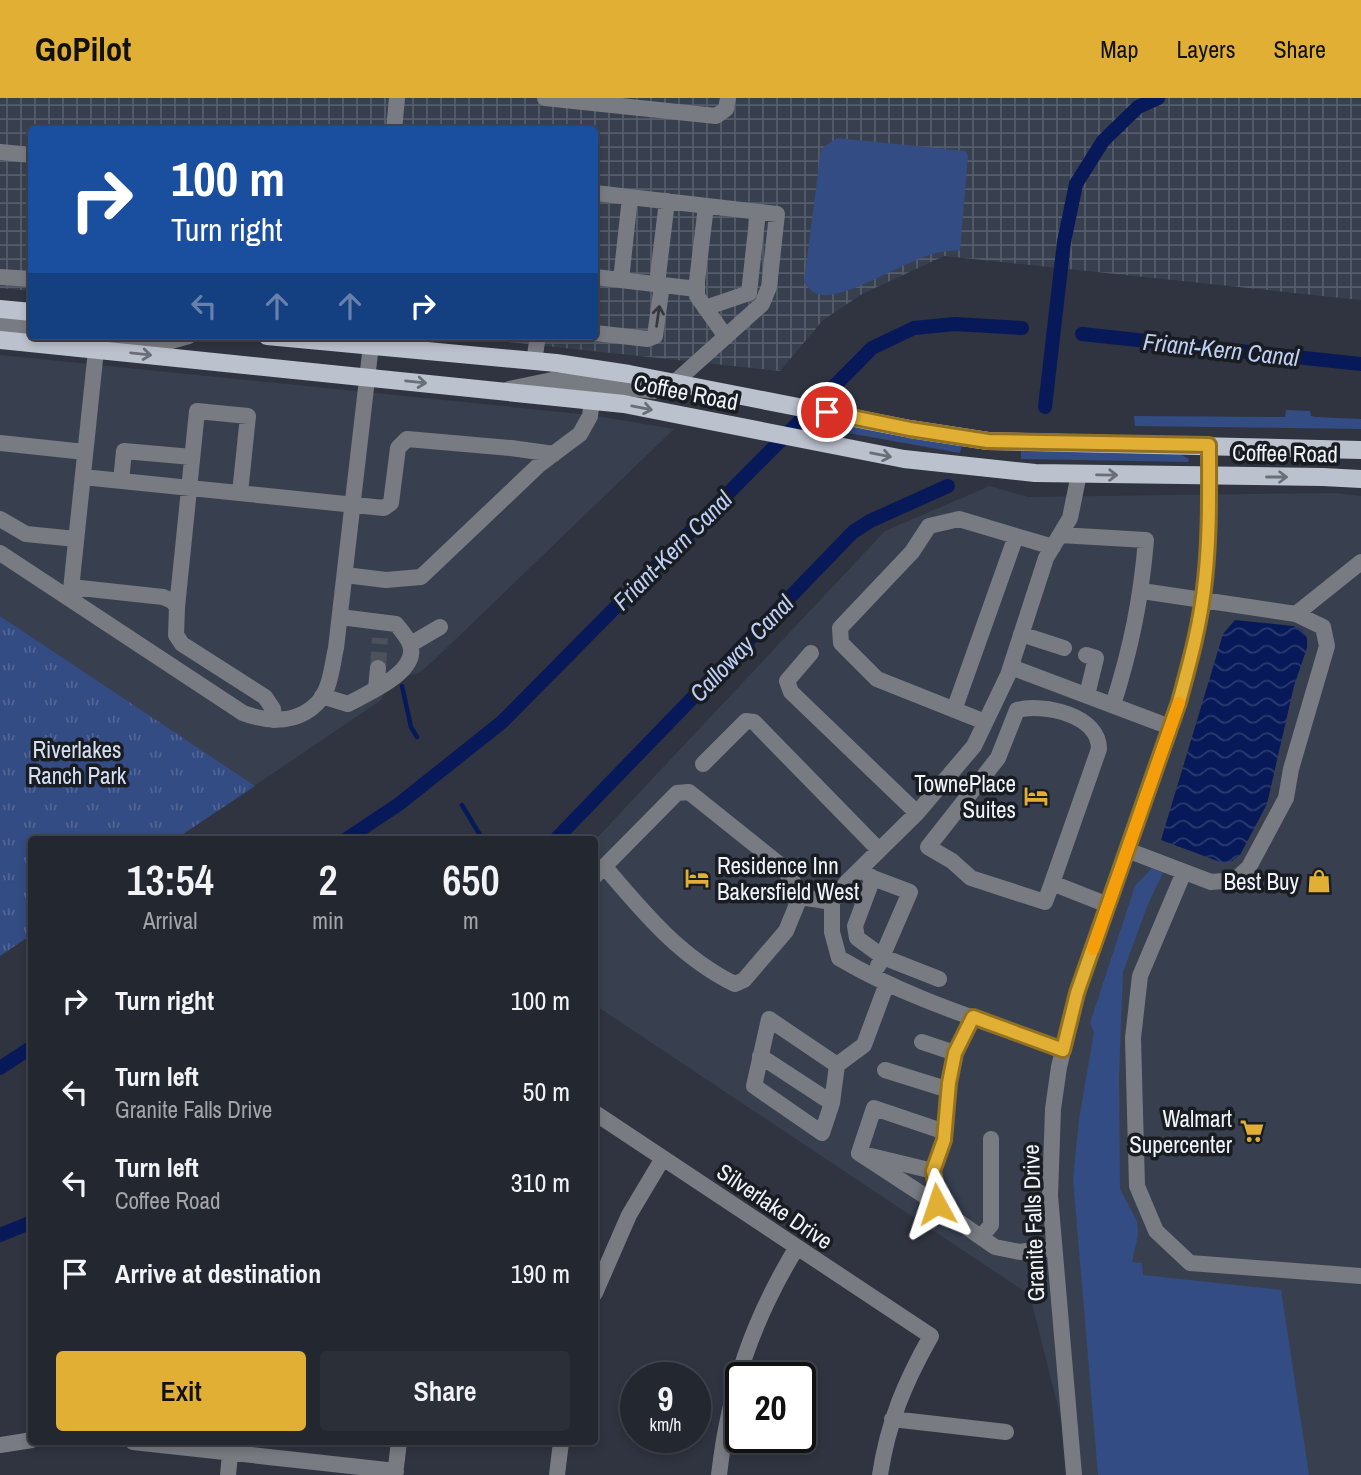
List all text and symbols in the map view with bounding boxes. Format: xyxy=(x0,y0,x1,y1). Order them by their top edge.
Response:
text: GoPilot xyxy=(35,27,131,71)
text: Map xyxy=(1100,33,1138,65)
text: Layers xyxy=(1176,33,1235,65)
text: Share xyxy=(1273,33,1326,65)
text: 100 m xyxy=(171,145,285,211)
icon: right xyxy=(56,154,147,245)
text: Turn right xyxy=(171,208,283,251)
icon: left xyxy=(185,287,223,325)
icon: ahead xyxy=(258,287,296,325)
icon: ahead xyxy=(331,287,369,325)
icon: right xyxy=(404,287,442,325)
one-way arrow xyxy=(651,305,664,328)
water label: Friant-Kern Canal xyxy=(1142,325,1301,373)
one-way arrow xyxy=(129,348,152,361)
street label: Coffee Road xyxy=(631,367,741,417)
one-way arrow xyxy=(404,376,427,389)
pin xyxy=(797,382,857,442)
icon: arrive xyxy=(808,393,846,431)
one-way arrow xyxy=(630,401,653,415)
street label: Coffee Road xyxy=(1232,437,1338,469)
one-way arrow xyxy=(869,448,892,462)
one-way arrow xyxy=(1095,468,1118,481)
one-way arrow xyxy=(1266,470,1289,484)
water label: Friant-Kern Canal xyxy=(605,483,739,617)
water label: Calloway Canal xyxy=(682,587,800,708)
park label: Riverlakes Ranch Park xyxy=(28,734,127,791)
place label: TownePlace Suites xyxy=(914,768,1016,825)
hotel icon: TownePlace Suites xyxy=(1022,782,1050,810)
place label: Residence Inn Bakersfield West xyxy=(717,850,859,907)
text: 13:54 xyxy=(126,852,214,908)
text: 2 xyxy=(318,852,338,908)
text: 650 xyxy=(442,852,500,908)
hotel icon: Residence Inn Bakersfield West xyxy=(683,864,711,892)
place label: Best Buy xyxy=(1224,866,1300,897)
shop icon: Best Buy xyxy=(1305,867,1333,895)
text: Arrival xyxy=(143,905,197,936)
text: min xyxy=(312,905,344,936)
text: m xyxy=(463,905,479,936)
icon: right xyxy=(56,982,94,1020)
text: Turn right xyxy=(115,983,214,1018)
text: 100 m xyxy=(511,983,570,1018)
text: Turn left xyxy=(115,1059,199,1094)
icon: left xyxy=(56,1073,94,1111)
text: 50 m xyxy=(523,1074,570,1109)
text: Granite Falls Drive xyxy=(115,1094,272,1125)
place label: Walmart Supercenter xyxy=(1129,1103,1233,1160)
supermarket icon: Walmart Supercenter xyxy=(1238,1117,1266,1145)
street label: Granite Falls Drive xyxy=(1015,1144,1051,1302)
text: Turn left xyxy=(115,1150,199,1185)
street label: Silverlake Drive xyxy=(711,1156,839,1256)
icon: left xyxy=(56,1164,94,1202)
text: 310 m xyxy=(511,1165,570,1200)
position arrow xyxy=(900,1167,974,1241)
text: Coffee Road xyxy=(115,1185,221,1216)
icon: arrive xyxy=(56,1255,94,1293)
text: Arrive at destination xyxy=(115,1256,321,1291)
text: 190 m xyxy=(511,1256,570,1291)
button: Exit xyxy=(56,1351,306,1431)
button: Share xyxy=(320,1351,570,1431)
speed limit sign: 20 xyxy=(725,1362,816,1453)
text: 9 xyxy=(658,1375,673,1422)
text: km/h xyxy=(650,1412,682,1437)

